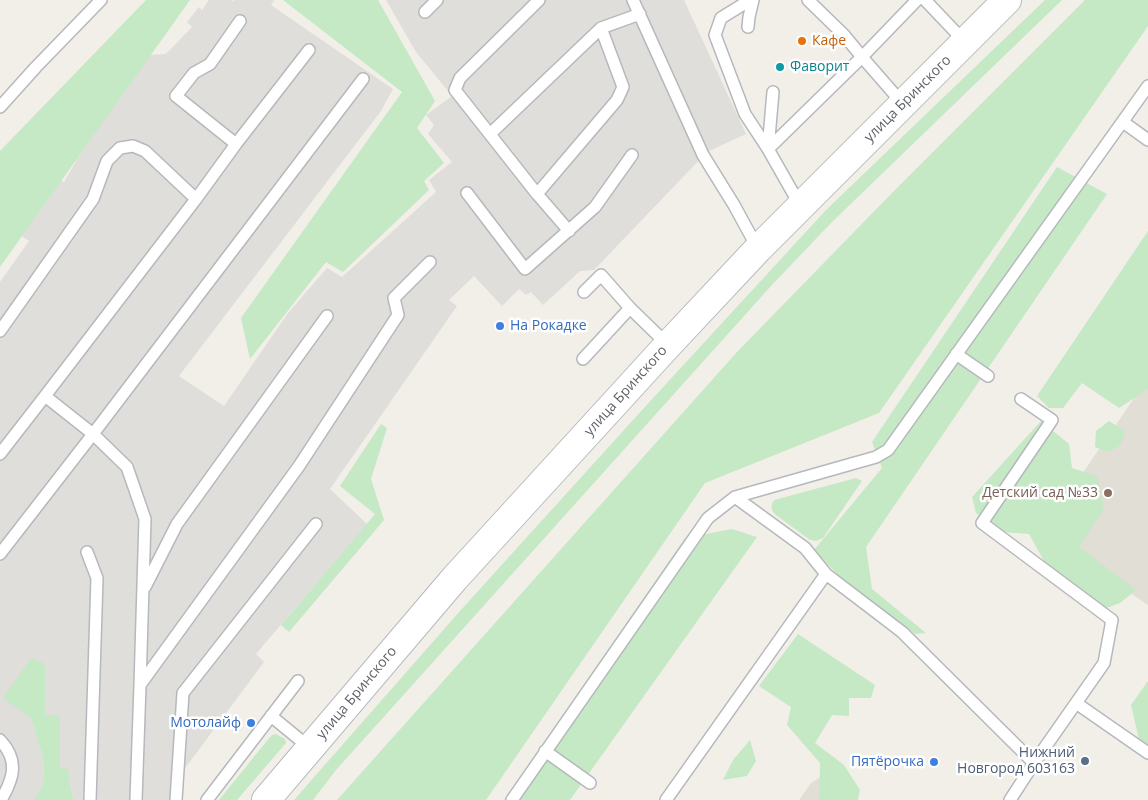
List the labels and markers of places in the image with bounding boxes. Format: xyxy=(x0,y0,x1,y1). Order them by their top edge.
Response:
place label: Кафе xyxy=(812,33,846,49)
marker: Кафе xyxy=(796,35,808,47)
place label: Фаворит xyxy=(790,59,849,75)
marker: Фаворит xyxy=(774,61,786,73)
place label: На Рокадке xyxy=(510,318,587,334)
marker: На Рокадке xyxy=(494,320,506,332)
place label: Детский сад №33 xyxy=(982,485,1098,501)
marker: Детский сад №33 xyxy=(1102,487,1114,499)
place label: Мотолайф xyxy=(170,715,241,731)
marker: Мотолайф xyxy=(245,717,257,729)
place label: Нижний Новгород 603163 xyxy=(957,745,1075,778)
place label: Пятёрочка xyxy=(851,754,924,770)
marker: Нижний Новгород 603163 xyxy=(1079,755,1091,767)
marker: Пятёрочка xyxy=(928,756,940,768)

